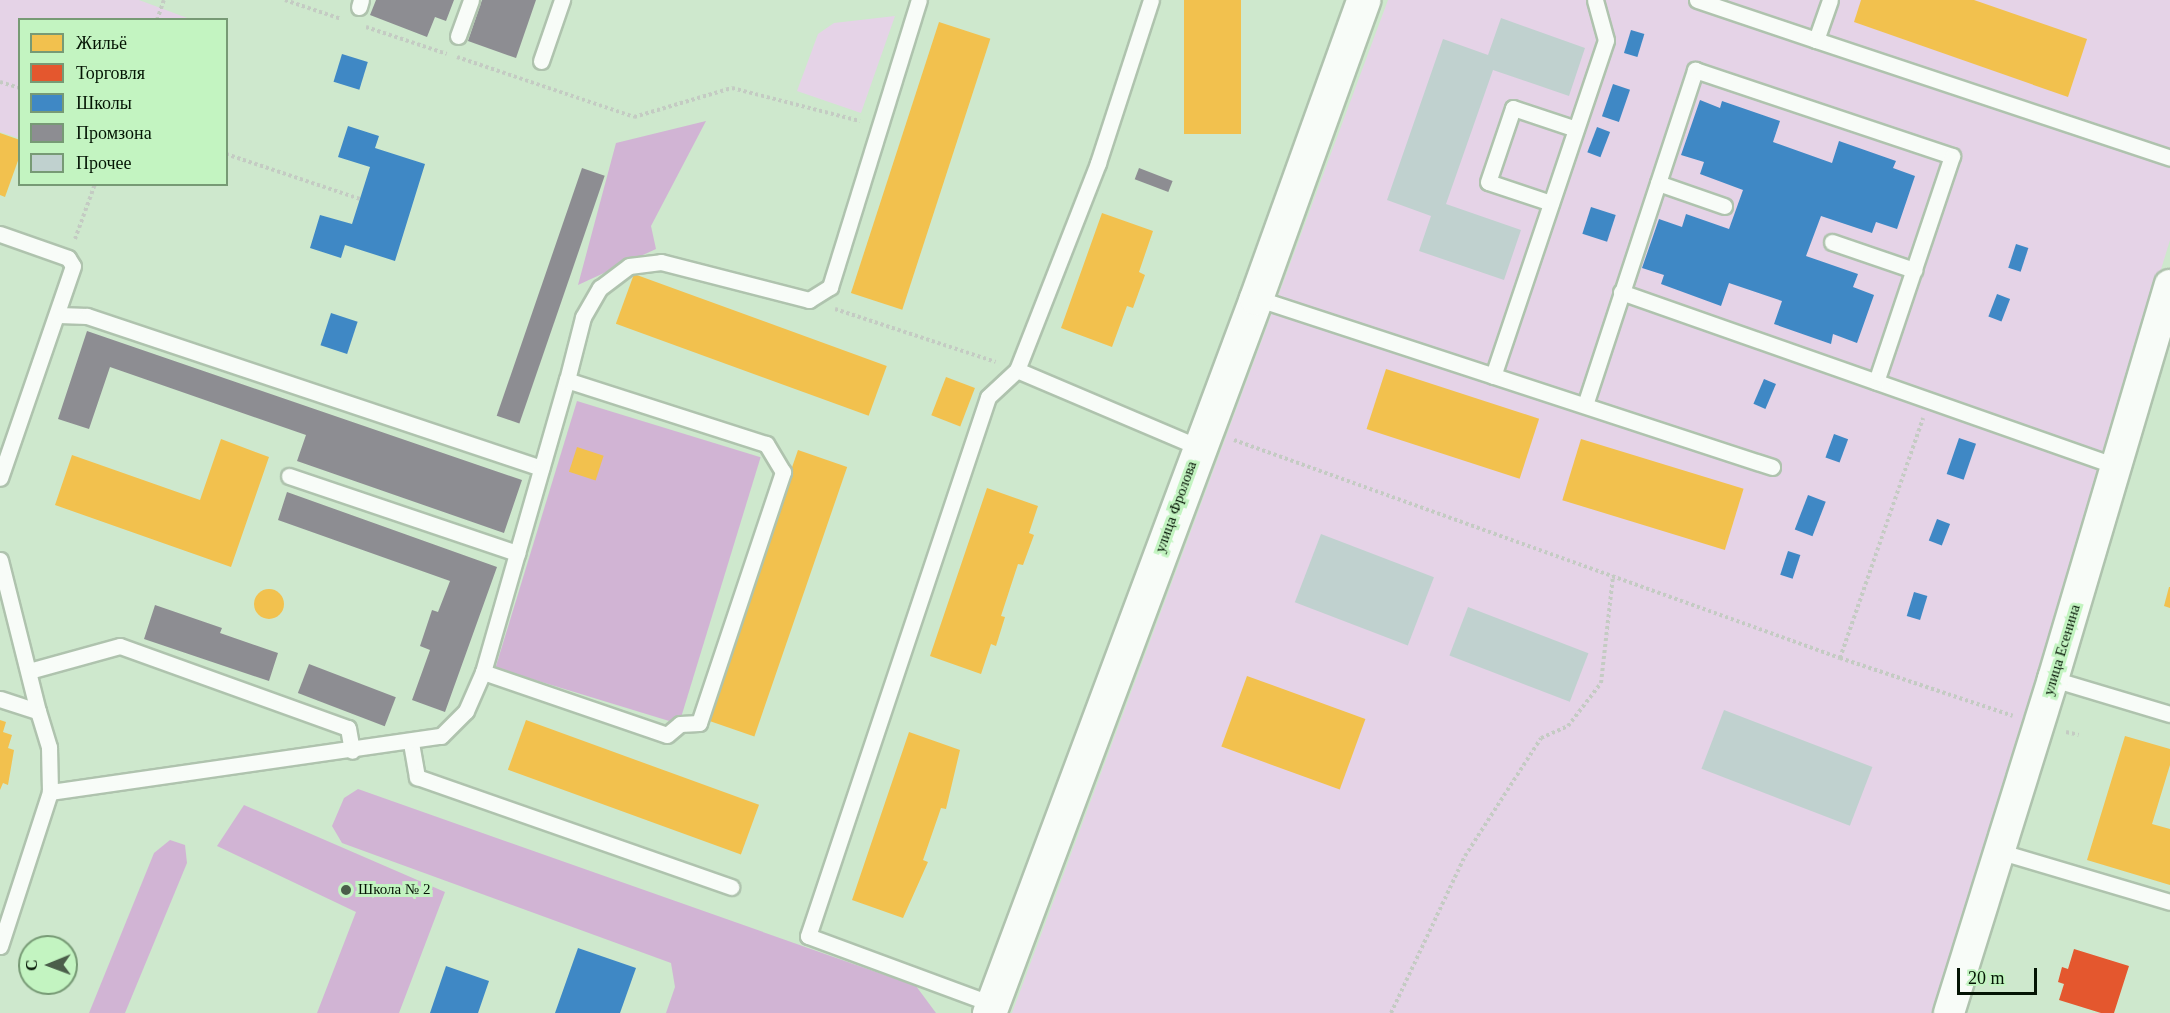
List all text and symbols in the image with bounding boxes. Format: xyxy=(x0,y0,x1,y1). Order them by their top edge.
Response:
legend xyxy=(18,18,228,186)
text: Жильё xyxy=(76,33,127,53)
text: Торговля xyxy=(76,63,145,83)
text: Школы xyxy=(76,93,132,113)
text: Промзона xyxy=(76,123,152,143)
text: Прочее xyxy=(76,153,132,173)
street label: улица Фролова xyxy=(1151,459,1201,555)
street label: улица Есенина xyxy=(2040,602,2084,698)
place label: Школа № 2 xyxy=(358,881,430,899)
marker: Школа № 2 xyxy=(339,883,353,897)
north arrow xyxy=(18,935,78,995)
scale bar xyxy=(1960,956,2040,994)
text: С xyxy=(23,959,40,971)
text: 20 m xyxy=(1968,968,2005,988)

